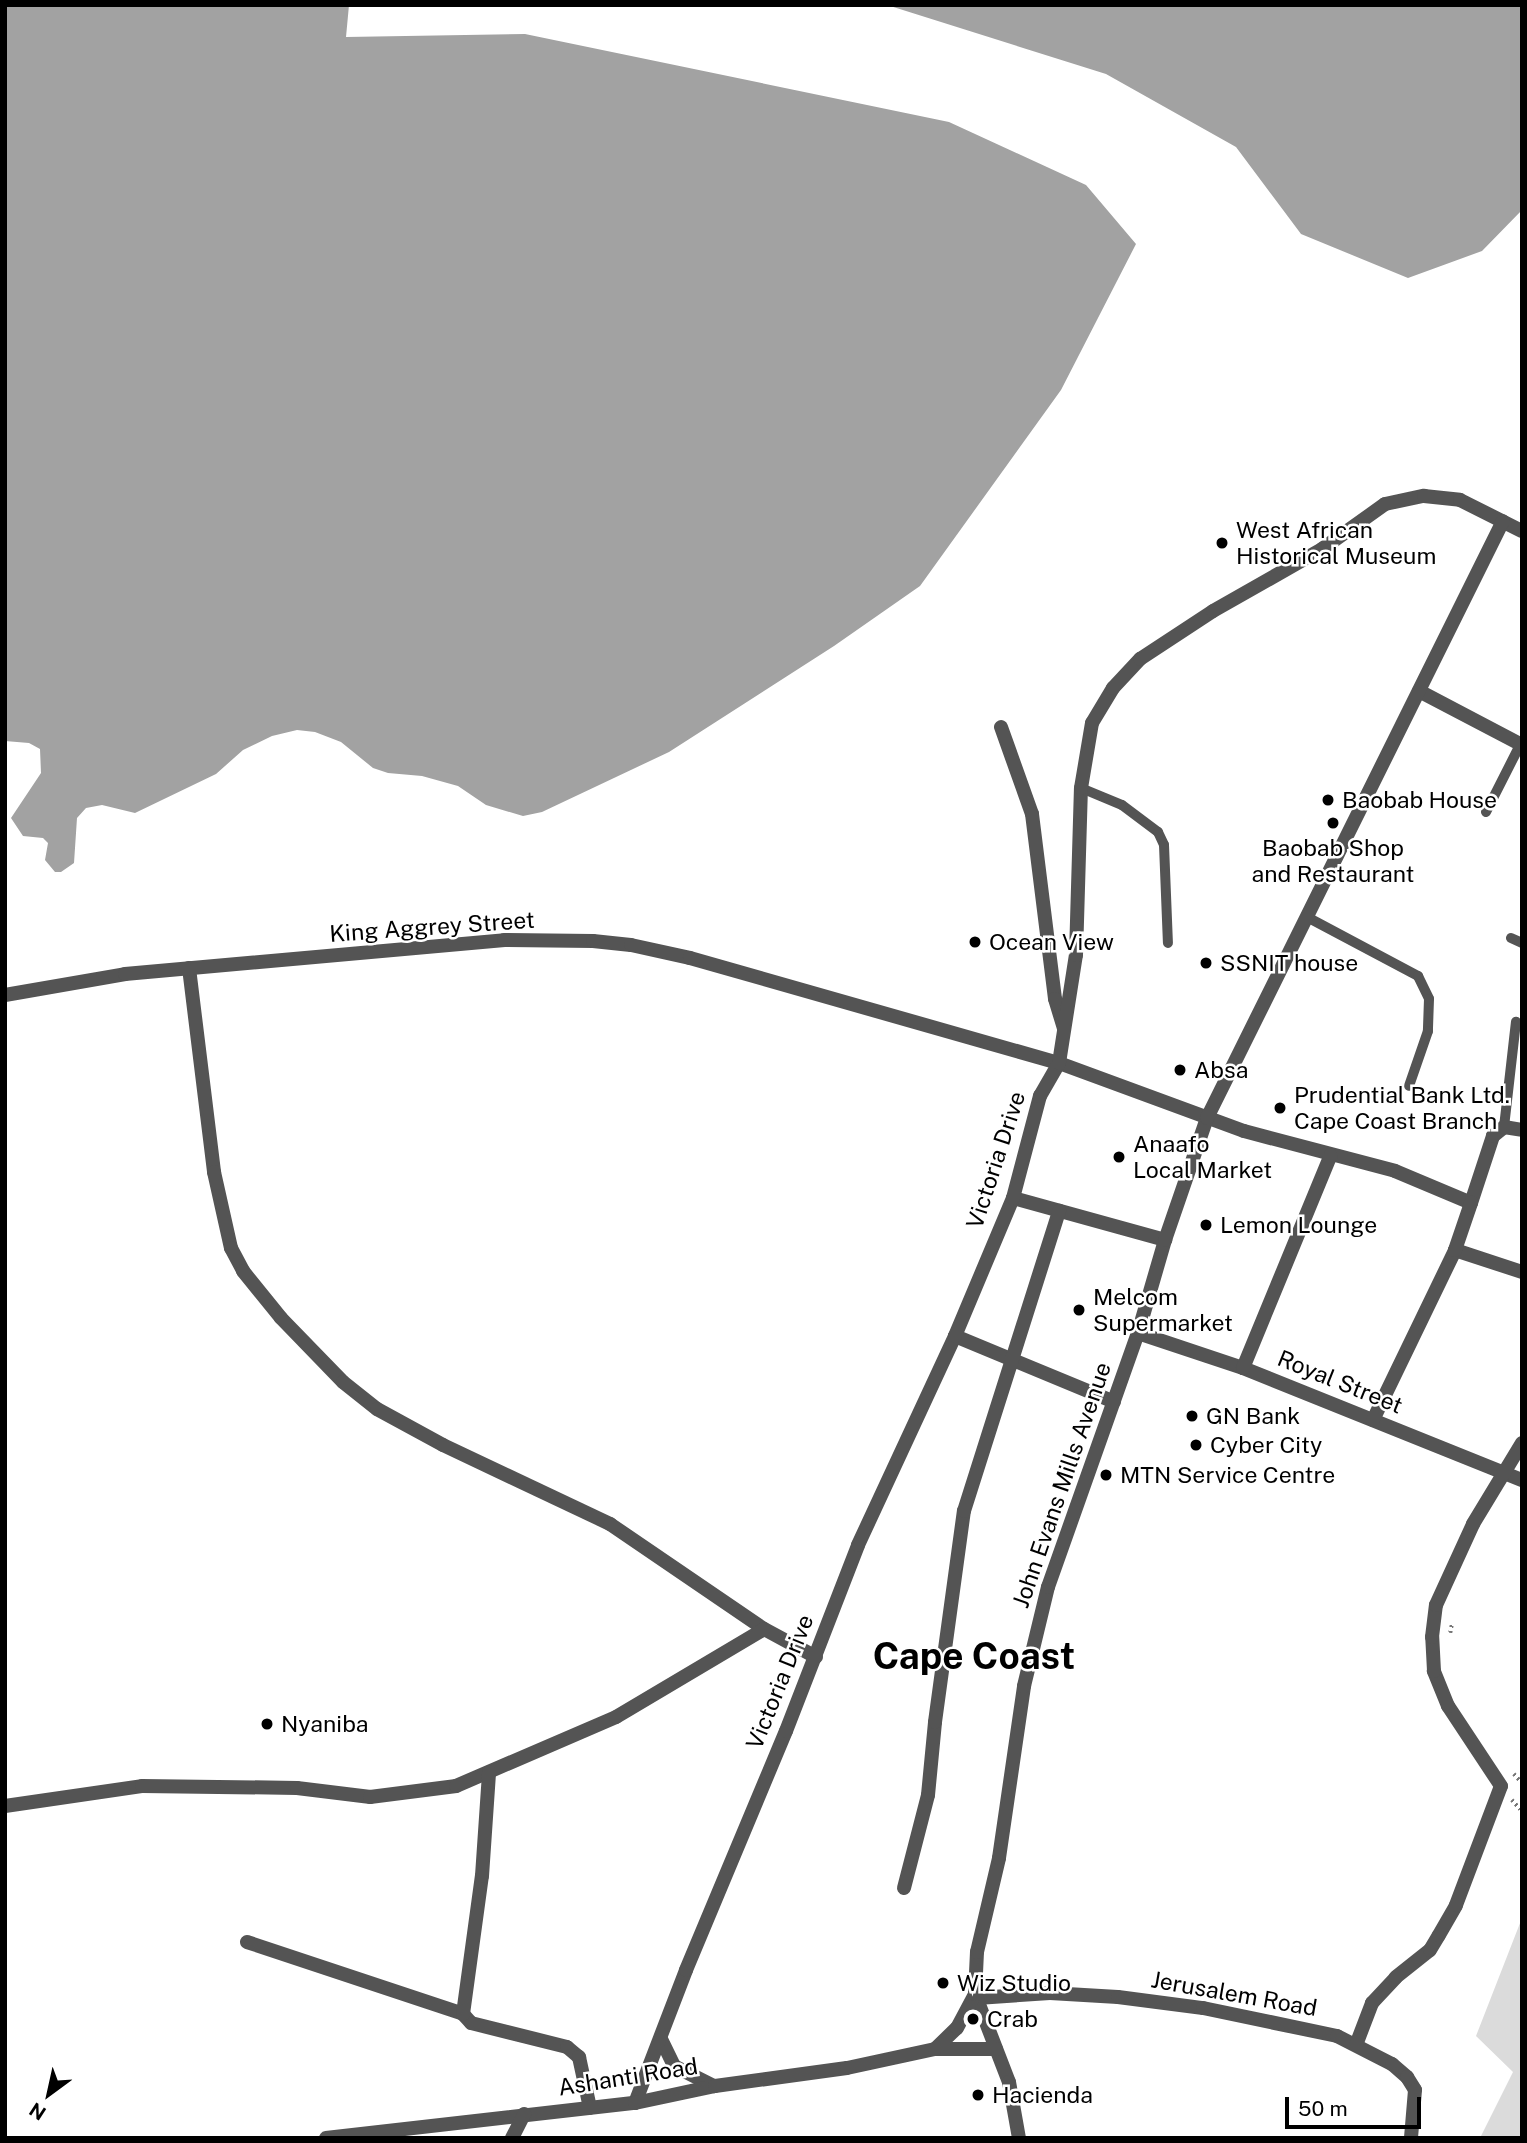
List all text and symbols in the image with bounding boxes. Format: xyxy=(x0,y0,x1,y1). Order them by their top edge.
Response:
place label: West African Historical Museum xyxy=(1236,516,1436,570)
marker: West African Historical Museum xyxy=(1214,535,1230,551)
place label: Baobab House xyxy=(1342,786,1497,814)
marker: Baobab House xyxy=(1320,792,1336,808)
marker: Baobab Shop and Restaurant xyxy=(1325,815,1341,831)
place label: Baobab Shop and Restaurant xyxy=(1252,834,1414,888)
street label: King Aggrey Street xyxy=(328,906,536,948)
place label: Ocean View xyxy=(989,928,1115,956)
marker: Ocean View xyxy=(967,934,983,950)
place label: SSNIT house xyxy=(1220,949,1358,977)
marker: SSNIT house xyxy=(1198,955,1214,971)
place label: Absa xyxy=(1194,1056,1248,1084)
marker: Absa xyxy=(1172,1062,1188,1078)
place label: Prudential Bank Ltd. Cape Coast Branch xyxy=(1294,1081,1510,1135)
street label: Victoria Drive xyxy=(961,1088,1031,1232)
marker: Prudential Bank Ltd. Cape Coast Branch xyxy=(1272,1100,1288,1116)
place label: Anaafo Local Market xyxy=(1133,1130,1272,1184)
marker: Anaafo Local Market xyxy=(1111,1149,1127,1165)
place label: Lemon Lounge xyxy=(1220,1211,1377,1239)
marker: Lemon Lounge xyxy=(1198,1217,1214,1233)
place label: Melcom Supermarket xyxy=(1093,1283,1233,1337)
marker: Melcom Supermarket xyxy=(1071,1302,1087,1318)
street label: Royal Street xyxy=(1273,1344,1407,1420)
street label: John Evans Mills Avenue xyxy=(1007,1358,1117,1612)
place label: GN Bank xyxy=(1206,1402,1300,1430)
marker: GN Bank xyxy=(1184,1408,1200,1424)
place label: Cyber City xyxy=(1210,1431,1322,1459)
marker: Cyber City xyxy=(1188,1437,1204,1453)
place label: MTN Service Centre xyxy=(1120,1461,1335,1489)
marker: MTN Service Centre xyxy=(1098,1467,1114,1483)
street label: Victoria Drive xyxy=(740,1611,820,1753)
district label: Cape Coast xyxy=(873,1634,1075,1678)
place label: Nyaniba xyxy=(281,1710,368,1738)
marker: Nyaniba xyxy=(259,1716,275,1732)
street label: Jerusalem Road xyxy=(1149,1966,1319,2022)
place label: Wiz Studio xyxy=(957,1969,1071,1997)
marker: Wiz Studio xyxy=(935,1975,951,1991)
place label: Crab xyxy=(987,2005,1038,2033)
marker: Crab xyxy=(965,2011,981,2027)
street label: Ashanti Road xyxy=(556,2052,700,2102)
north arrow xyxy=(14,2059,84,2129)
place label: Hacienda xyxy=(992,2081,1093,2109)
scale bar xyxy=(1289,2084,1426,2128)
marker: Hacienda xyxy=(970,2087,986,2103)
text: 50 m xyxy=(1298,2096,1348,2121)
text: N xyxy=(25,2098,50,2125)

